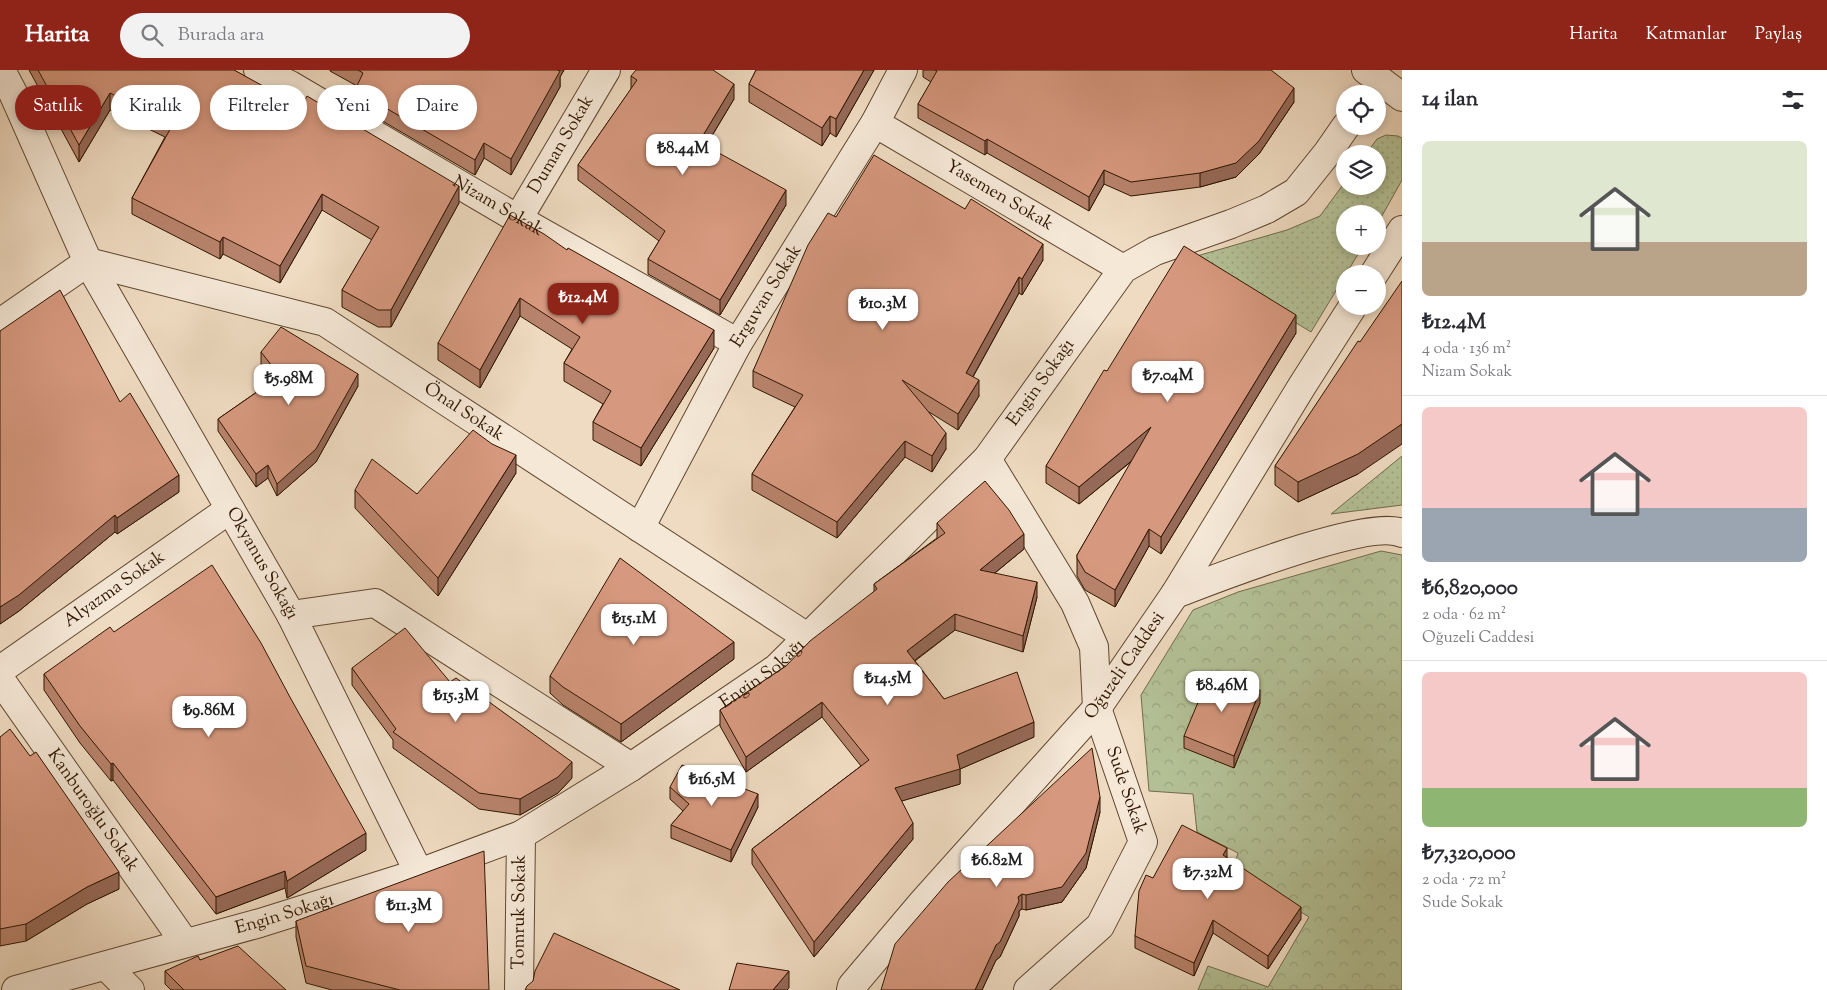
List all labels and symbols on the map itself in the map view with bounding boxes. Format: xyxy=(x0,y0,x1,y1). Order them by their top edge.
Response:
street label: Duman Sokak xyxy=(522,90,601,199)
pin: ₺8.44M xyxy=(642,134,724,176)
street label: Yasemen Sokak xyxy=(940,154,1058,238)
street label: Nizam Sokak xyxy=(447,170,548,244)
street label: Erguvan Sokak xyxy=(725,240,809,353)
pin: ₺12.4M xyxy=(542,282,624,325)
pin: ₺10.3M xyxy=(842,288,924,331)
street label: Engin Sokağı xyxy=(1001,334,1082,432)
pin: ₺7.04M xyxy=(1127,360,1209,403)
pin: ₺5.98M xyxy=(248,364,330,406)
street label: Önal Sokak xyxy=(418,377,509,449)
street label: Okyanus Sokağı xyxy=(219,503,304,624)
street label: Alyazma Sokak xyxy=(58,545,171,634)
pin: ₺15.1M xyxy=(593,604,675,646)
street label: Oğuzeli Caddesi xyxy=(1079,607,1172,726)
street label: Engin Sokağı xyxy=(715,634,812,716)
pin: ₺14.5M xyxy=(847,664,929,706)
pin: ₺8.46M xyxy=(1181,670,1263,713)
pin: ₺15.3M xyxy=(415,680,497,723)
pin: ₺9.86M xyxy=(168,696,250,738)
street label: Sude Sokak xyxy=(1098,743,1153,838)
street label: Kanburoğlu Sokak xyxy=(40,744,145,878)
pin: ₺16.5M xyxy=(671,764,753,807)
pin: ₺6.82M xyxy=(956,846,1038,888)
street label: Tomruk Sokak xyxy=(506,854,534,970)
pin: ₺7.32M xyxy=(1167,858,1249,900)
street label: Engin Sokağı xyxy=(232,888,337,942)
pin: ₺11.3M xyxy=(368,890,450,933)

